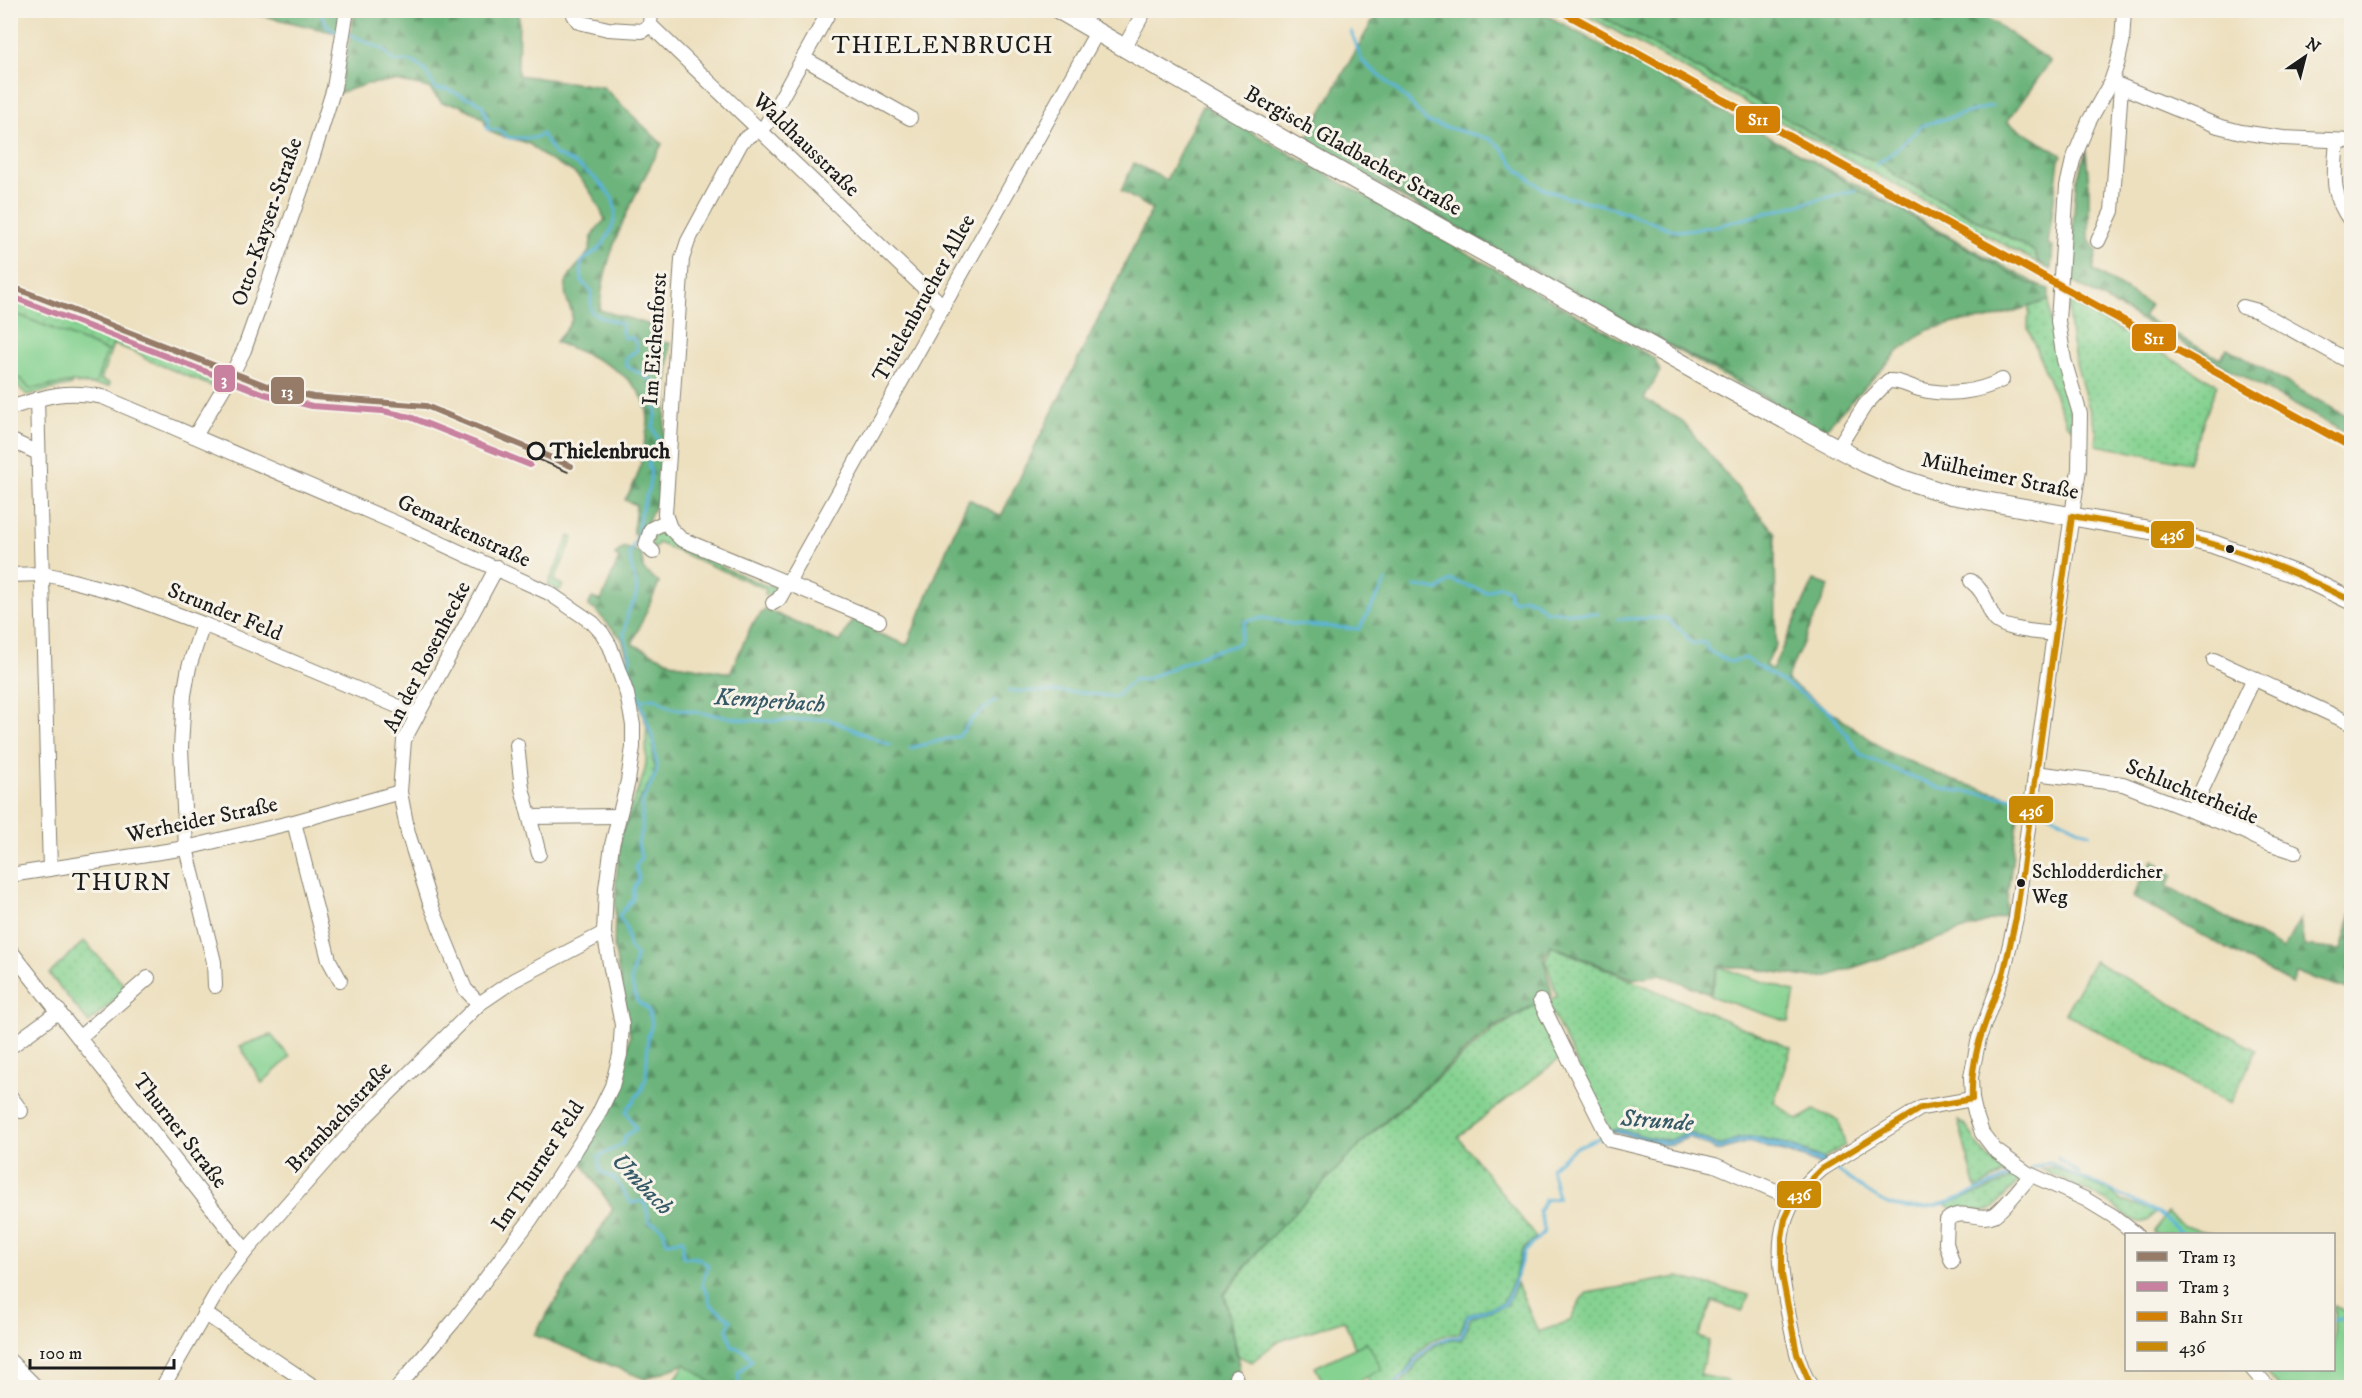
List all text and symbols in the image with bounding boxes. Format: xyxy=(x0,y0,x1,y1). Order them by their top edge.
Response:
north arrow xyxy=(2275,27,2335,87)
district label: THIELENBRUCH xyxy=(832,31,1054,61)
text: N xyxy=(2302,34,2324,57)
street label: Bergisch Gladbacher Straße xyxy=(1240,80,1466,222)
street label: Waldhausstraße xyxy=(746,86,865,203)
line badge: S11 xyxy=(1735,105,1781,134)
text: S11 xyxy=(1748,110,1768,130)
street label: Otto-Kayser-Straße xyxy=(225,134,309,310)
street label: Thielenbrucher Allee xyxy=(867,209,981,387)
street label: Im Eichenforst xyxy=(637,272,673,406)
line badge: S11 xyxy=(2131,323,2177,352)
text: S11 xyxy=(2144,329,2164,349)
line badge: 3 xyxy=(213,364,236,393)
text: 3 xyxy=(221,370,227,390)
line badge: 13 xyxy=(270,376,305,405)
text: 13 xyxy=(281,382,293,402)
place label: Thielenbruch xyxy=(549,438,671,465)
marker: Thielenbruch xyxy=(527,442,545,460)
street label: Mülheimer Straße xyxy=(1919,446,2081,506)
street label: Gemarkenstraße xyxy=(393,488,535,574)
line badge: 436 xyxy=(2150,520,2195,549)
text: 436 xyxy=(2159,525,2185,545)
unlabelled marker xyxy=(2224,543,2236,555)
street label: Strunder Feld xyxy=(164,577,286,647)
street label: An der Rosenhecke xyxy=(377,577,477,737)
water label: Kemperbach xyxy=(713,682,826,720)
street label: Schluchterheide xyxy=(2121,753,2263,831)
street label: Werheider Straße xyxy=(123,791,280,849)
line badge: 436 xyxy=(2008,795,2054,824)
text: 436 xyxy=(2018,801,2044,821)
place label: Schlodderdicher Weg xyxy=(2031,860,2163,910)
district label: THURN xyxy=(72,868,172,898)
marker: Schlodderdicher Weg xyxy=(2015,877,2027,889)
street label: Brambachstraße xyxy=(280,1056,398,1178)
street label: Thurner Straße xyxy=(127,1068,233,1194)
street label: Im Thurner Feld xyxy=(486,1096,590,1236)
water label: Strunde xyxy=(1619,1103,1695,1139)
water label: Umbach xyxy=(605,1146,679,1222)
line badge: 436 xyxy=(1776,1180,1822,1209)
text: 436 xyxy=(1786,1185,1812,1205)
legend xyxy=(2125,1233,2335,1371)
text: Tram 13 xyxy=(2179,1247,2236,1269)
text: Tram 3 xyxy=(2179,1277,2229,1299)
text: Bahn S11 xyxy=(2179,1307,2243,1329)
scale bar xyxy=(30,1332,174,1370)
text: 436 xyxy=(2179,1337,2206,1359)
text: 100 m xyxy=(39,1343,82,1365)

